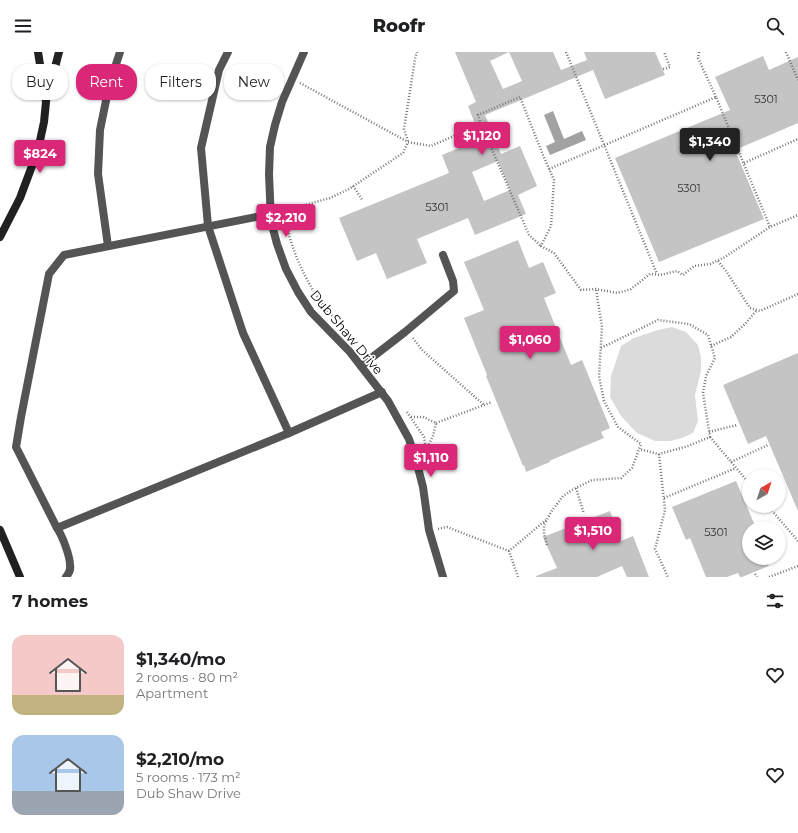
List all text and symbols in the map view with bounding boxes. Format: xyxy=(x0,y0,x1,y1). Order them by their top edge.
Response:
icon: menu xyxy=(12,15,34,37)
text: Roofr xyxy=(373,15,425,37)
icon: search xyxy=(764,15,786,37)
chip: Buy xyxy=(12,64,68,100)
chip: Rent xyxy=(76,64,137,100)
chip: Filters xyxy=(145,64,216,100)
chip: New xyxy=(224,64,284,100)
house number: 5301 xyxy=(754,92,778,106)
pin: $1,120 xyxy=(449,122,515,156)
text: $1,120 xyxy=(463,127,501,143)
pin: $1,340 xyxy=(677,128,743,162)
text: $1,340 xyxy=(689,133,731,149)
pin: $824 xyxy=(16,140,64,174)
text: $824 xyxy=(23,145,57,161)
house number: 5301 xyxy=(677,181,701,195)
house number: 5301 xyxy=(425,200,449,214)
pin: $2,210 xyxy=(253,204,319,238)
text: $2,210 xyxy=(265,209,307,225)
street label: Dub Shaw Drive xyxy=(307,287,387,377)
pin: $1,060 xyxy=(497,326,563,360)
text: $1,060 xyxy=(509,331,551,347)
pin: $1,110 xyxy=(398,444,464,478)
text: $1,110 xyxy=(413,449,449,465)
north arrow xyxy=(742,469,786,513)
map controls xyxy=(742,469,786,565)
pin: $1,510 xyxy=(560,517,626,551)
button: layers xyxy=(742,521,786,565)
text: $1,510 xyxy=(574,522,612,538)
house number: 5301 xyxy=(704,525,728,539)
icon: filters xyxy=(764,590,786,612)
text: 7 homes xyxy=(12,591,88,611)
text: $1,340/mo xyxy=(136,649,226,669)
icon: home xyxy=(44,651,92,699)
icon: heart xyxy=(764,664,786,686)
text: 2 rooms · 80 m² xyxy=(136,669,238,685)
text: Apartment xyxy=(136,685,208,701)
text: $2,210/mo xyxy=(136,749,224,769)
icon: home xyxy=(44,751,92,799)
icon: heart xyxy=(764,764,786,786)
text: 5 rooms · 173 m² xyxy=(136,769,241,785)
text: Dub Shaw Drive xyxy=(136,785,241,801)

